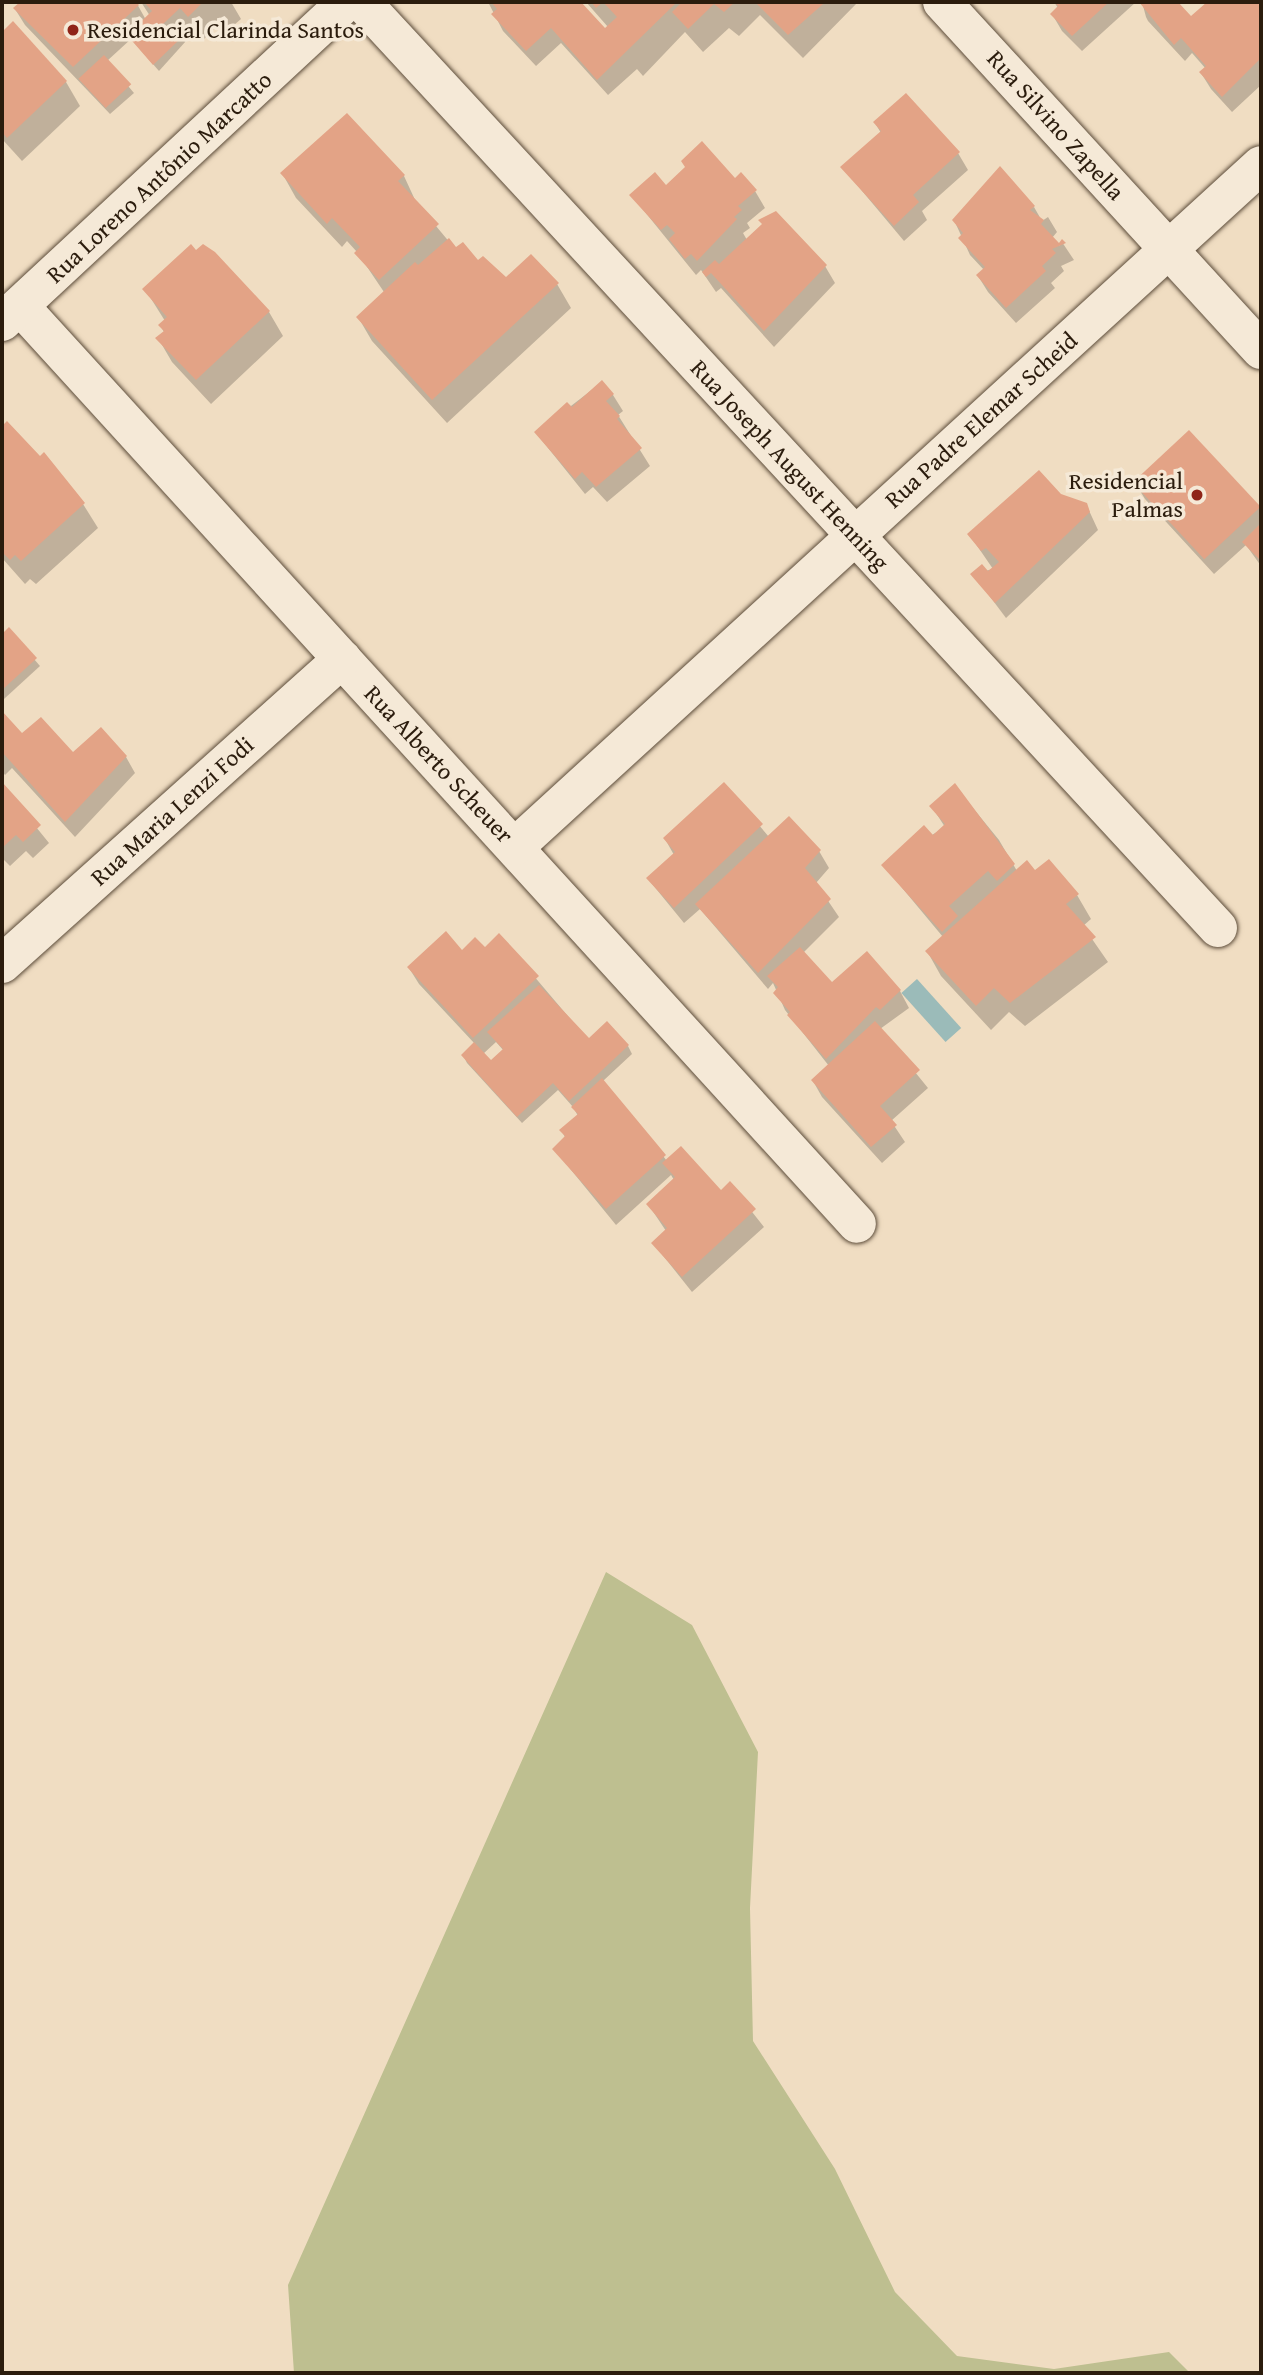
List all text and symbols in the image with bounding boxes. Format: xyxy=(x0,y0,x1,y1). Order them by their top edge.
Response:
place label: Residencial Clarinda Santos xyxy=(87,16,364,44)
marker: Residencial Clarinda Santos xyxy=(65,22,81,38)
street label: Rua Silvino Zapella xyxy=(981,44,1131,206)
street label: Rua Loreno Antônio Marcatto xyxy=(40,65,278,289)
street label: Rua Padre Elemar Scheid xyxy=(879,326,1083,514)
street label: Rua Joseph August Henning xyxy=(685,354,895,576)
place label: Residencial Palmas xyxy=(1069,467,1183,523)
marker: Residencial Palmas xyxy=(1189,487,1205,503)
street label: Rua Alberto Scheuer xyxy=(359,679,519,849)
street label: Rua Maria Lenzi Fodi xyxy=(85,730,259,892)

